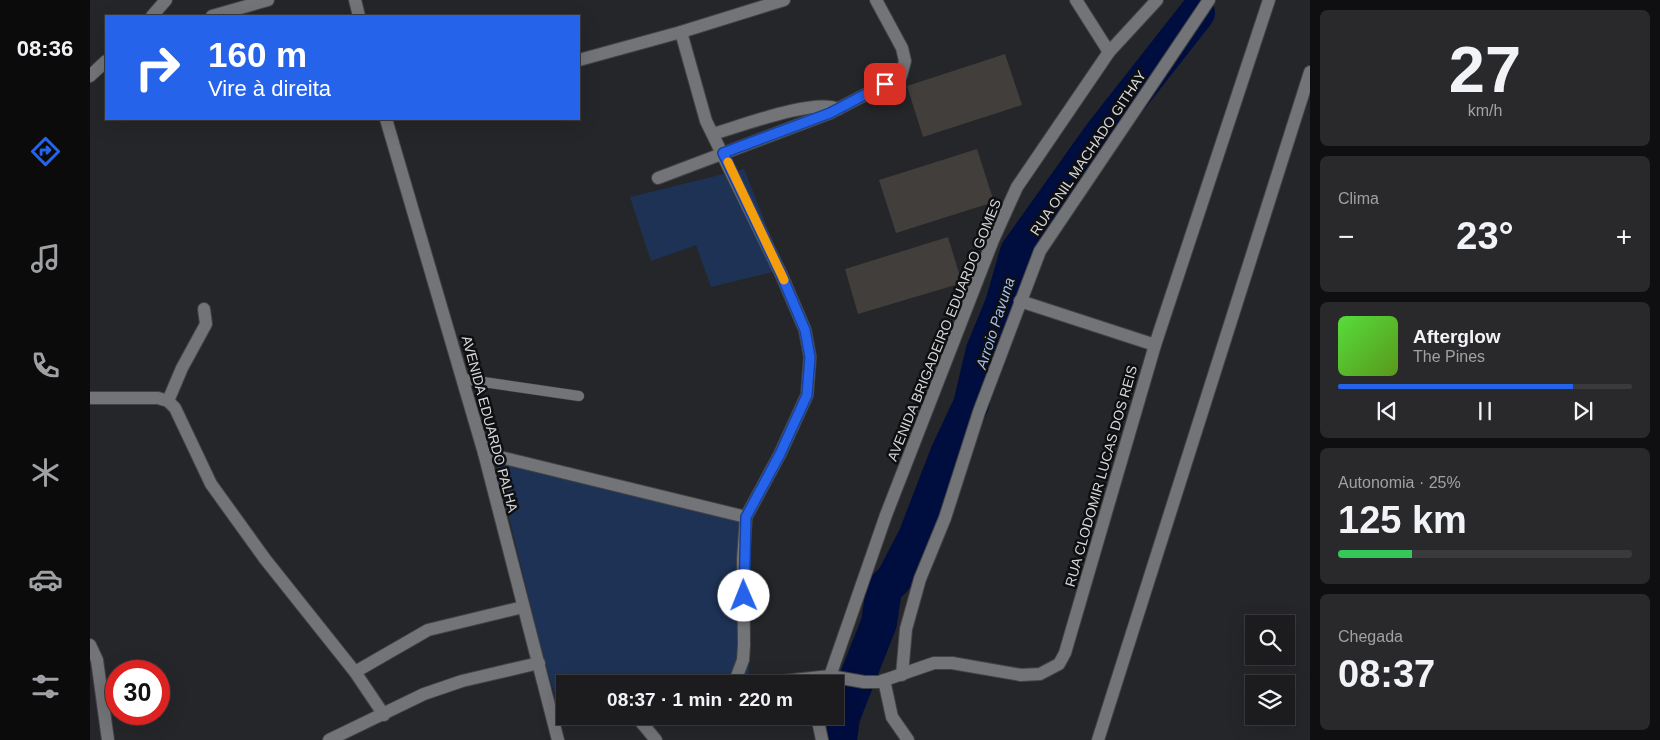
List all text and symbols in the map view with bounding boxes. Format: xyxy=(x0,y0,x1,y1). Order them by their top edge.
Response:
text: 27 xyxy=(1449,33,1521,106)
icon: right xyxy=(125,35,190,100)
text: 160 m xyxy=(208,35,307,74)
text: 08:36 xyxy=(17,36,73,61)
pin xyxy=(864,63,906,105)
street label: RUA ONIL MACHADO GITHAY xyxy=(1027,67,1150,238)
icon: arrive xyxy=(871,70,899,98)
text: Vire à direita xyxy=(208,76,331,101)
text: km/h xyxy=(1468,102,1502,119)
icon: directions xyxy=(28,134,63,169)
text: Clima xyxy=(1338,190,1379,207)
street label: AVENIDA BRIGADEIRO EDUARDO GOMES xyxy=(884,197,1004,463)
text: 23° xyxy=(1456,215,1514,257)
text: − xyxy=(1338,221,1354,252)
text: + xyxy=(1616,221,1632,252)
icon: music xyxy=(28,241,63,276)
water label: Arroio Pavuna xyxy=(972,275,1018,372)
text: Afterglow xyxy=(1413,326,1501,347)
street label: AVENIDA EDUARDO PALHA xyxy=(459,334,521,515)
icon: phone xyxy=(28,348,63,383)
text: The Pines xyxy=(1413,348,1485,365)
street label: RUA CLODOMIR LUCAS DOS REIS xyxy=(1062,363,1140,589)
icon: previous xyxy=(1373,397,1401,425)
icon: pause xyxy=(1471,397,1499,425)
icon: next xyxy=(1569,397,1597,425)
icon: climate xyxy=(28,455,63,490)
text: Autonomia · 25% xyxy=(1338,474,1461,491)
text: 125 km xyxy=(1338,499,1467,541)
icon: car xyxy=(28,562,63,597)
position arrow xyxy=(717,569,769,621)
map controls xyxy=(1245,615,1295,725)
button: search xyxy=(1245,615,1295,665)
text: Chegada xyxy=(1338,628,1403,645)
text: 08:37 xyxy=(1338,653,1435,695)
speed limit sign: 30 xyxy=(105,660,170,725)
icon: filters xyxy=(28,669,63,704)
button: layers xyxy=(1245,675,1295,725)
text: 08:37 · 1 min · 220 m xyxy=(607,689,793,710)

